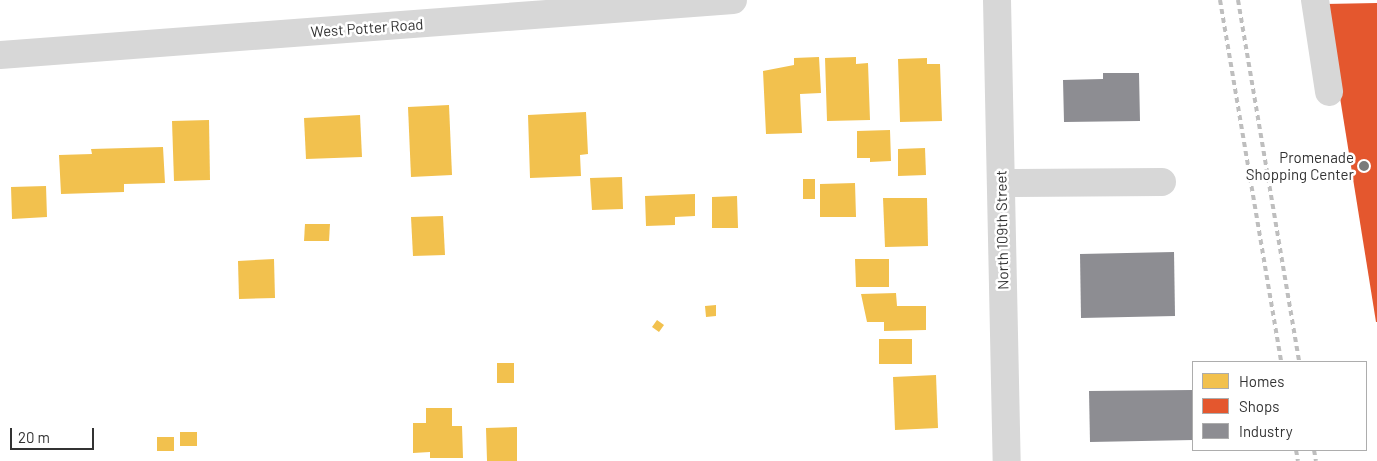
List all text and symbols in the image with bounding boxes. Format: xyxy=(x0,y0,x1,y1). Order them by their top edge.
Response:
street label: West Potter Road xyxy=(310,15,424,41)
place label: Promenade Shopping Center xyxy=(1246,148,1354,183)
marker: Promenade Shopping Center xyxy=(1358,160,1370,172)
street label: North 109th Street xyxy=(992,170,1012,290)
legend xyxy=(1192,361,1367,451)
text: Homes xyxy=(1239,372,1284,390)
text: Shops xyxy=(1239,397,1279,415)
scale bar xyxy=(12,418,96,450)
text: Industry xyxy=(1239,422,1293,440)
text: 20 m xyxy=(18,428,50,446)

